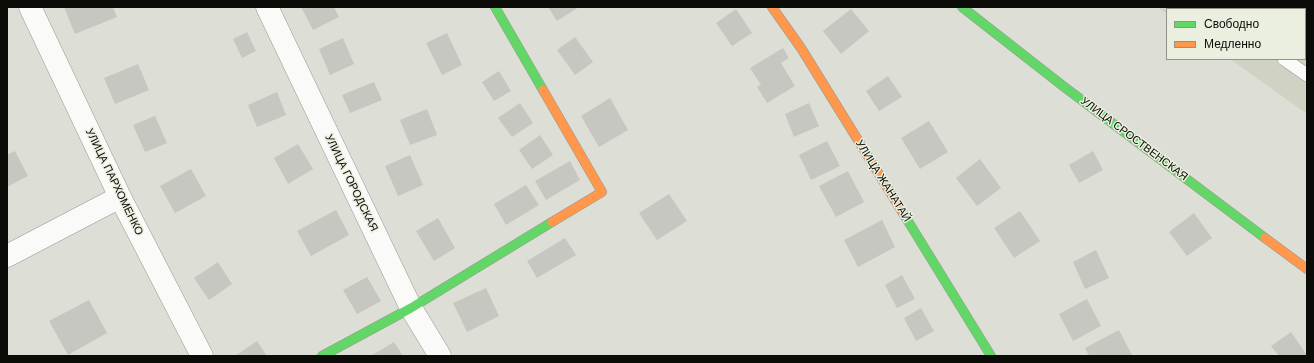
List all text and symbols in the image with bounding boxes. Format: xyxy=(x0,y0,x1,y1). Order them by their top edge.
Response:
legend xyxy=(1166,8,1306,60)
text: Свободно xyxy=(1204,17,1259,31)
text: Медленно xyxy=(1204,37,1261,51)
street label: УЛИЦА СРОСТВЕНСКАЯ xyxy=(1078,94,1190,184)
street label: УЛИЦА ПАРХОМЕНКО xyxy=(82,126,146,238)
street label: УЛИЦА ГОРОДСКАЯ xyxy=(322,132,380,234)
street label: УЛИЦА ЖАНАТАЙ xyxy=(853,138,913,224)

